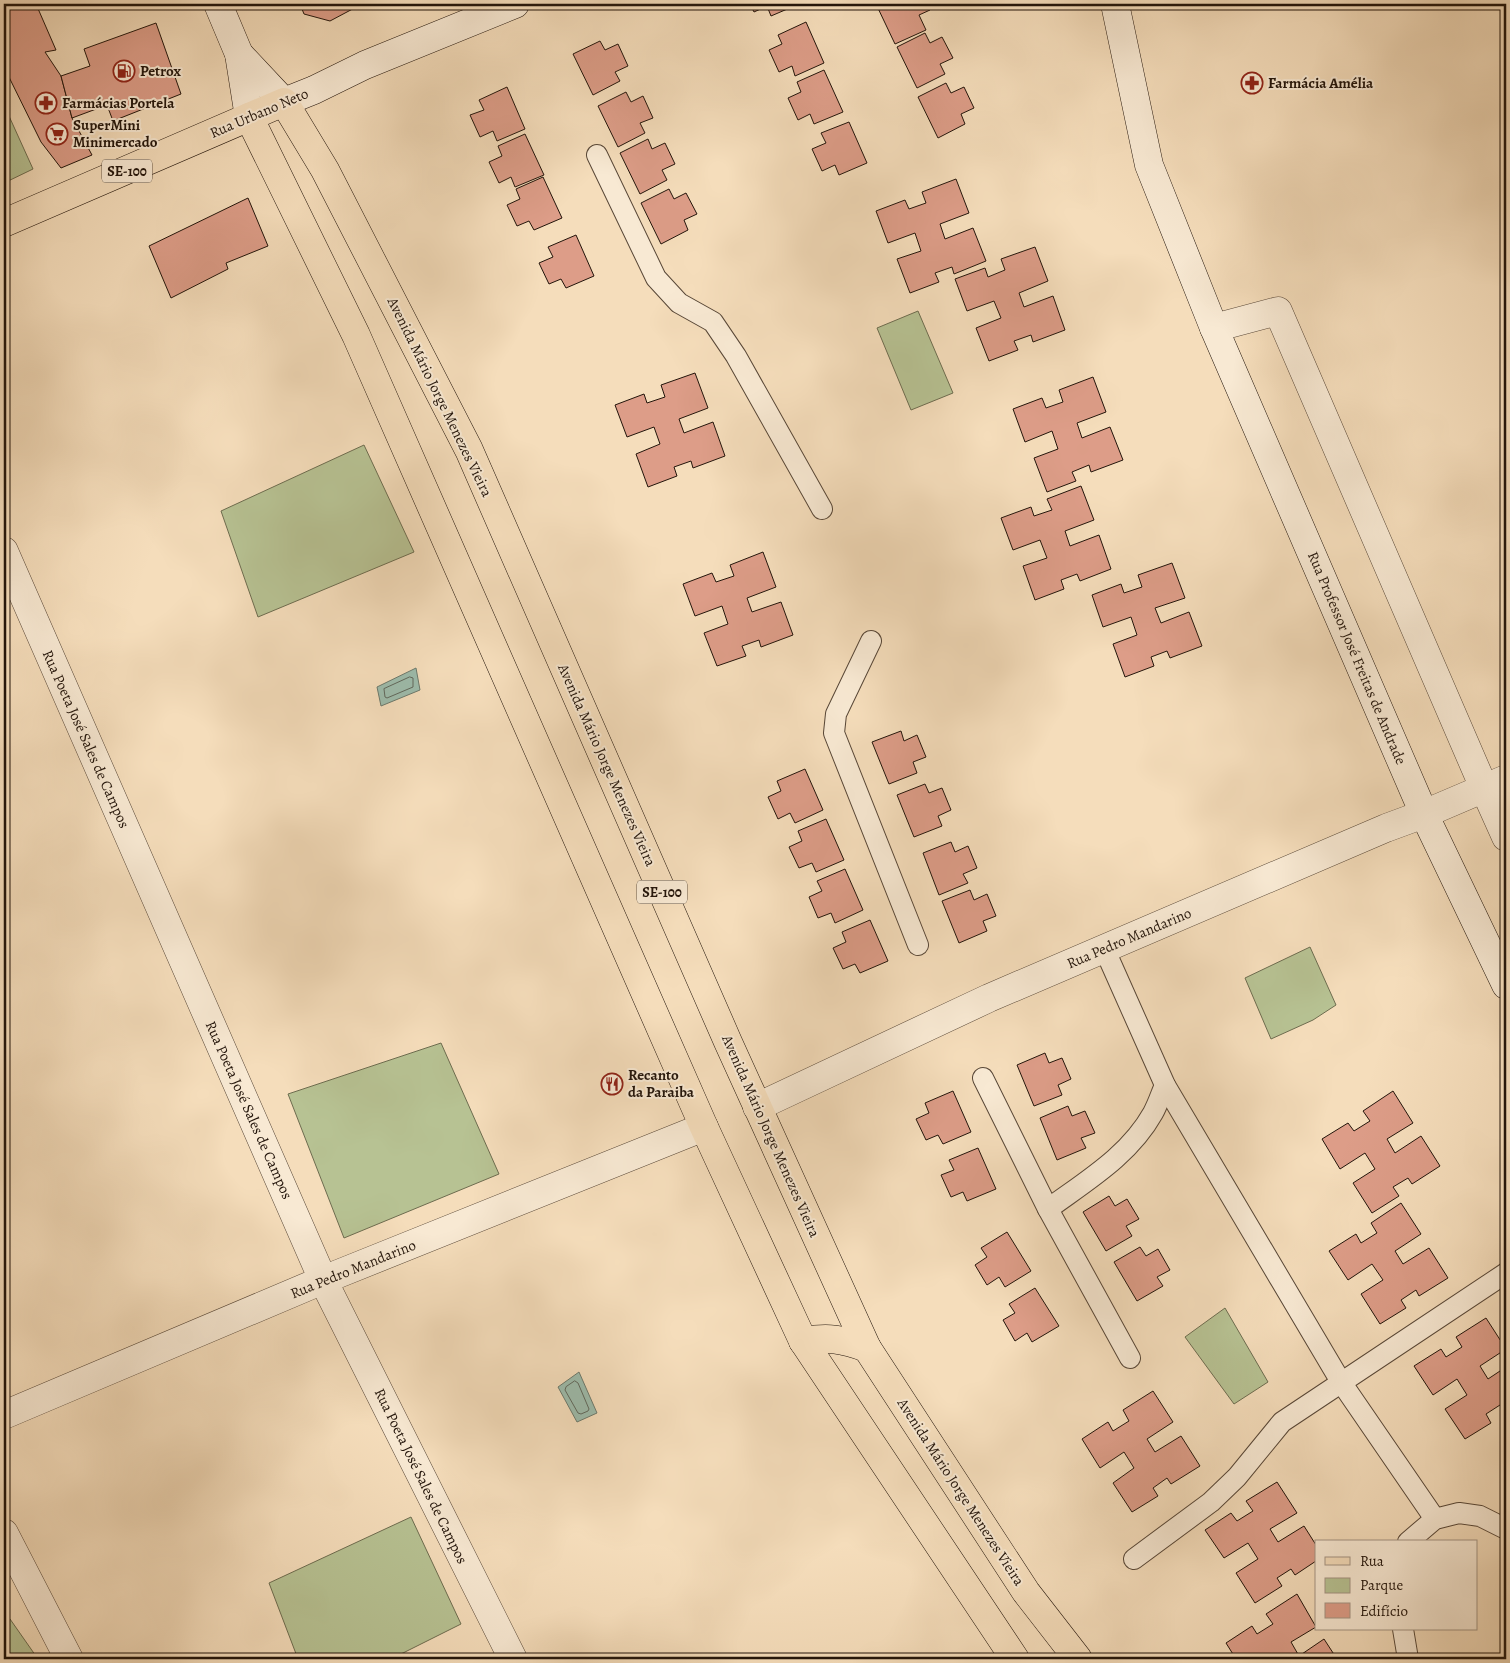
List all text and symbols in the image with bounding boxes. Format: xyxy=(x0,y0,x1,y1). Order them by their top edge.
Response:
fuel station icon: Petrox xyxy=(112,59,136,83)
place label: Petrox xyxy=(140,61,182,81)
pharmacy icon: Farmácia Amélia xyxy=(1240,71,1264,95)
place label: Farmácia Amélia xyxy=(1268,73,1374,93)
street label: Rua Urbano Neto xyxy=(207,83,311,143)
pharmacy icon: Farmácias Portela xyxy=(34,91,58,115)
place label: Farmácias Portela xyxy=(62,93,175,113)
place label: SuperMini Minimercado xyxy=(73,115,158,152)
supermarket icon: SuperMini Minimercado xyxy=(45,122,69,146)
road number: SE-100 xyxy=(102,160,152,182)
street label: Avenida Mário Jorge Menezes Vieira xyxy=(382,293,497,500)
street label: Rua Professor José Freitas de Andrade xyxy=(1303,548,1411,768)
street label: Rua Poeta José Sales de Campos xyxy=(38,647,134,831)
street label: Avenida Mário Jorge Menezes Vieira xyxy=(553,660,661,869)
road number: SE-100 xyxy=(637,880,687,904)
street label: Rua Pedro Mandarino xyxy=(1064,903,1194,973)
street label: Rua Poeta José Sales de Campos xyxy=(201,1018,297,1202)
street label: Avenida Mário Jorge Menezes Vieira xyxy=(717,1031,825,1240)
place label: Recanto da Paraiba xyxy=(628,1065,695,1102)
restaurant icon: Recanto da Paraiba xyxy=(600,1072,624,1096)
street label: Rua Pedro Mandarino xyxy=(287,1235,419,1303)
street label: Rua Poeta José Sales de Campos xyxy=(370,1385,472,1567)
street label: Avenida Mário Jorge Menezes Vieira xyxy=(892,1394,1029,1590)
legend xyxy=(1315,1540,1478,1630)
text: Rua xyxy=(1360,1551,1384,1571)
text: Parque xyxy=(1360,1575,1403,1595)
text: Edifício xyxy=(1360,1601,1408,1621)

